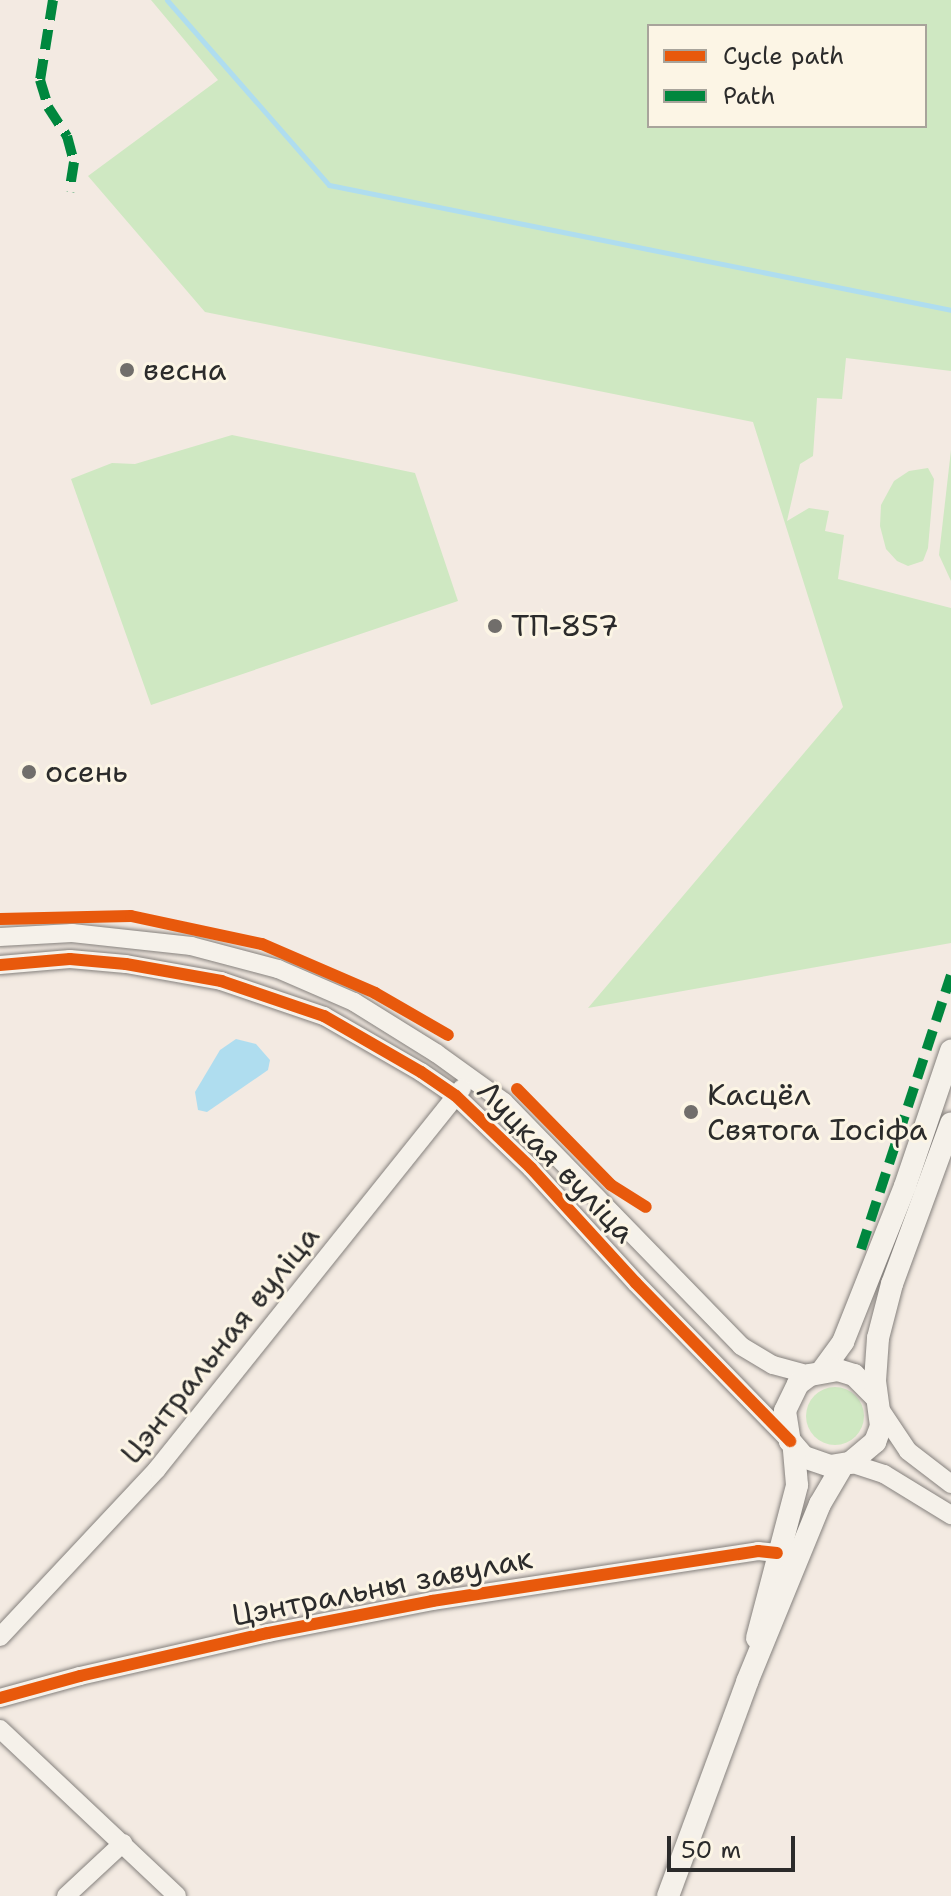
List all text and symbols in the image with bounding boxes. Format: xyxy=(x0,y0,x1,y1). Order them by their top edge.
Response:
legend xyxy=(647,24,927,128)
text: Cycle path xyxy=(723,40,844,72)
text: Path xyxy=(723,80,775,112)
place label: весна xyxy=(143,352,226,388)
marker: весна xyxy=(118,361,136,379)
place label: ТП-857 xyxy=(511,608,619,644)
marker: ТП-857 xyxy=(486,617,504,635)
place label: осень xyxy=(45,754,128,790)
marker: осень xyxy=(20,763,38,781)
street label: Луцкая вуліца xyxy=(470,1074,642,1250)
place label: Касцёл Святога Іосіфа xyxy=(707,1077,928,1148)
marker: Касцёл Святога Іосіфа xyxy=(682,1103,700,1121)
street label: Цэнтральная вуліца xyxy=(113,1219,327,1471)
street label: Цэнтральны завулак xyxy=(229,1540,535,1634)
scale bar xyxy=(671,1820,799,1870)
text: 50 m xyxy=(681,1834,741,1866)

